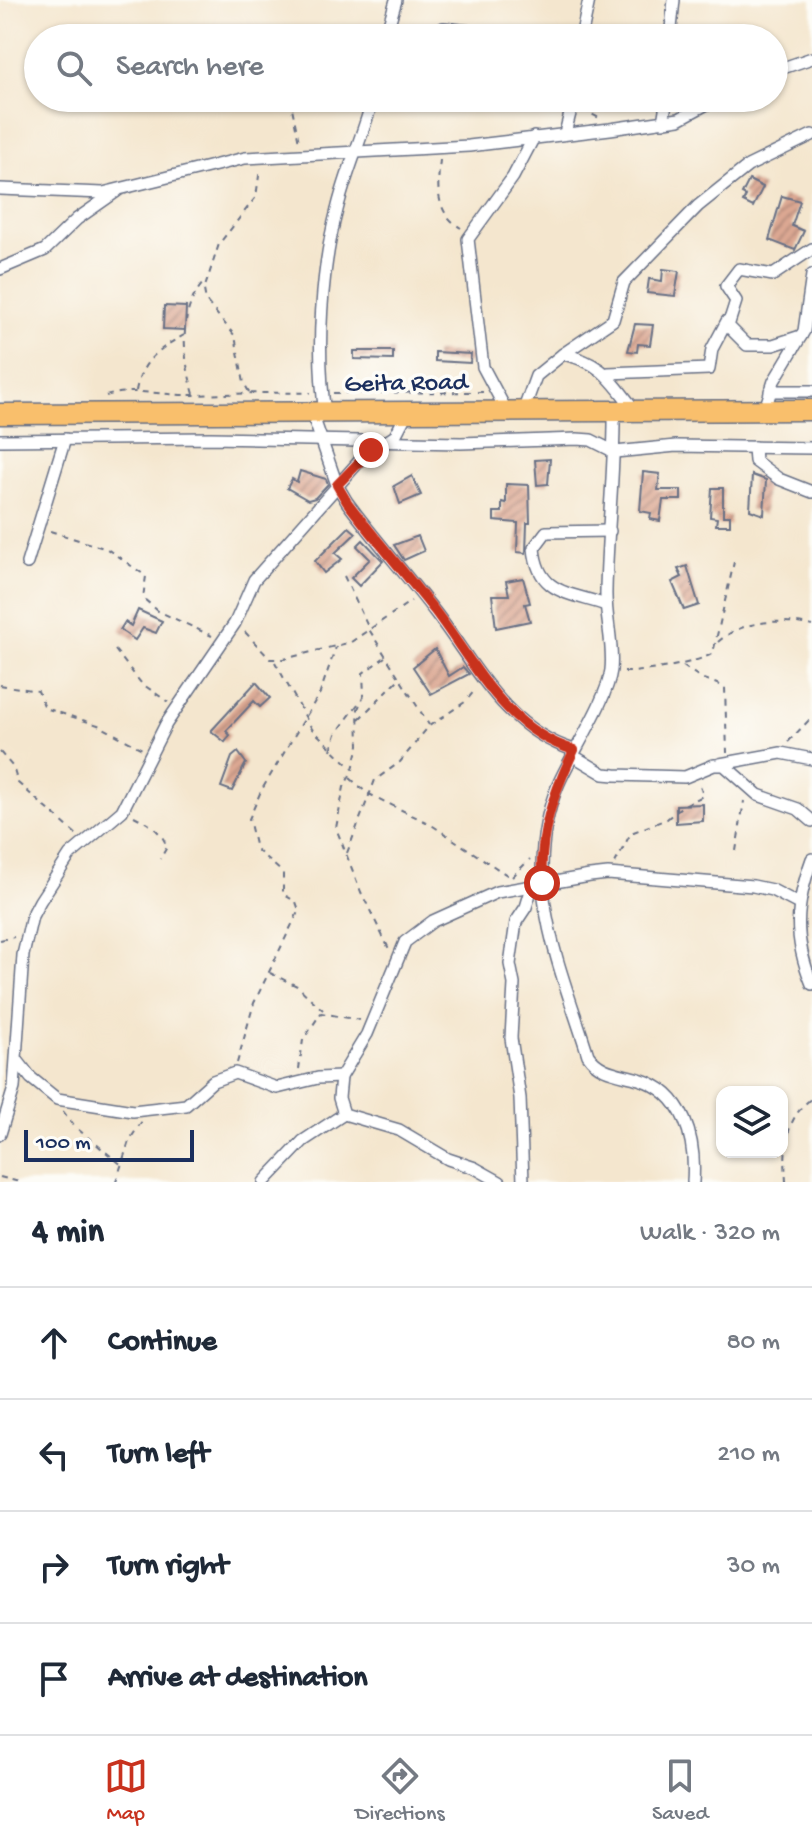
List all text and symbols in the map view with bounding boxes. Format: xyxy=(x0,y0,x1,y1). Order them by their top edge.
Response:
search box xyxy=(24,24,788,112)
icon: search xyxy=(52,46,96,90)
text: Search here xyxy=(116,51,264,86)
street label: Geita Road xyxy=(344,368,470,402)
route end xyxy=(353,432,389,468)
route start xyxy=(524,865,560,901)
map controls xyxy=(716,1086,788,1158)
button: layers xyxy=(716,1086,788,1158)
scale bar xyxy=(24,1126,194,1162)
text: 100 m xyxy=(36,1131,91,1157)
text: 4 min xyxy=(32,1214,104,1254)
text: Walk · 320 m xyxy=(640,1219,780,1250)
icon: ahead xyxy=(32,1321,76,1365)
text: Continue xyxy=(108,1326,217,1361)
text: 80 m xyxy=(726,1328,780,1359)
icon: left xyxy=(32,1433,76,1477)
text: Turn left xyxy=(108,1438,209,1473)
text: 210 m xyxy=(717,1440,780,1471)
icon: right xyxy=(32,1545,76,1589)
text: Turn right xyxy=(108,1550,228,1585)
text: 30 m xyxy=(727,1552,780,1583)
icon: arrive xyxy=(32,1657,76,1701)
text: Arrive at destination xyxy=(108,1662,368,1697)
tab: Map xyxy=(104,1754,148,1828)
tab: Directions xyxy=(355,1754,445,1828)
tab: Saved xyxy=(652,1754,708,1828)

